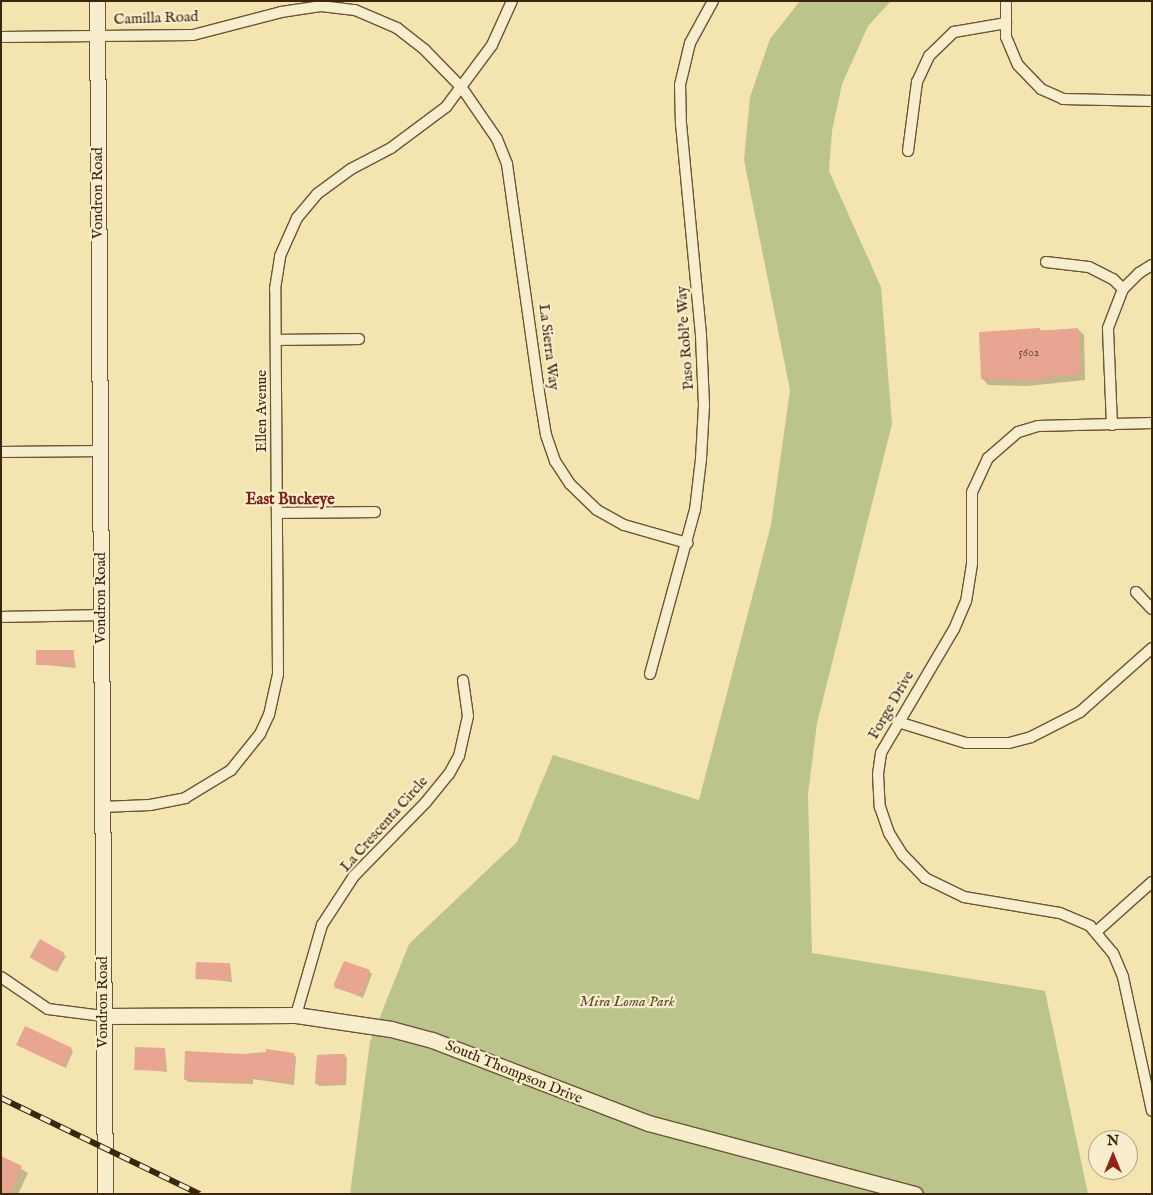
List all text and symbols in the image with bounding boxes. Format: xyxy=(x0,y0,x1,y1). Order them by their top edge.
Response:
street label: Camilla Road xyxy=(113,8,199,28)
street label: Vondron Road xyxy=(89,147,107,239)
street label: Paso Robl'e Way xyxy=(672,285,698,391)
street label: La Sierra Way xyxy=(535,303,563,391)
house number: 5602 xyxy=(1019,346,1039,360)
street label: Ellen Avenue xyxy=(253,370,271,452)
district label: East Buckeye xyxy=(245,490,335,510)
street label: Vondron Road xyxy=(92,552,110,644)
street label: Forge Drive xyxy=(864,668,918,742)
street label: La Crescenta Circle xyxy=(336,772,432,876)
street label: Vondron Road xyxy=(94,956,112,1048)
park label: Mira Loma Park xyxy=(579,993,675,1011)
street label: South Thompson Drive xyxy=(443,1036,585,1108)
north arrow xyxy=(1088,1130,1138,1180)
text: N xyxy=(1107,1132,1119,1150)

